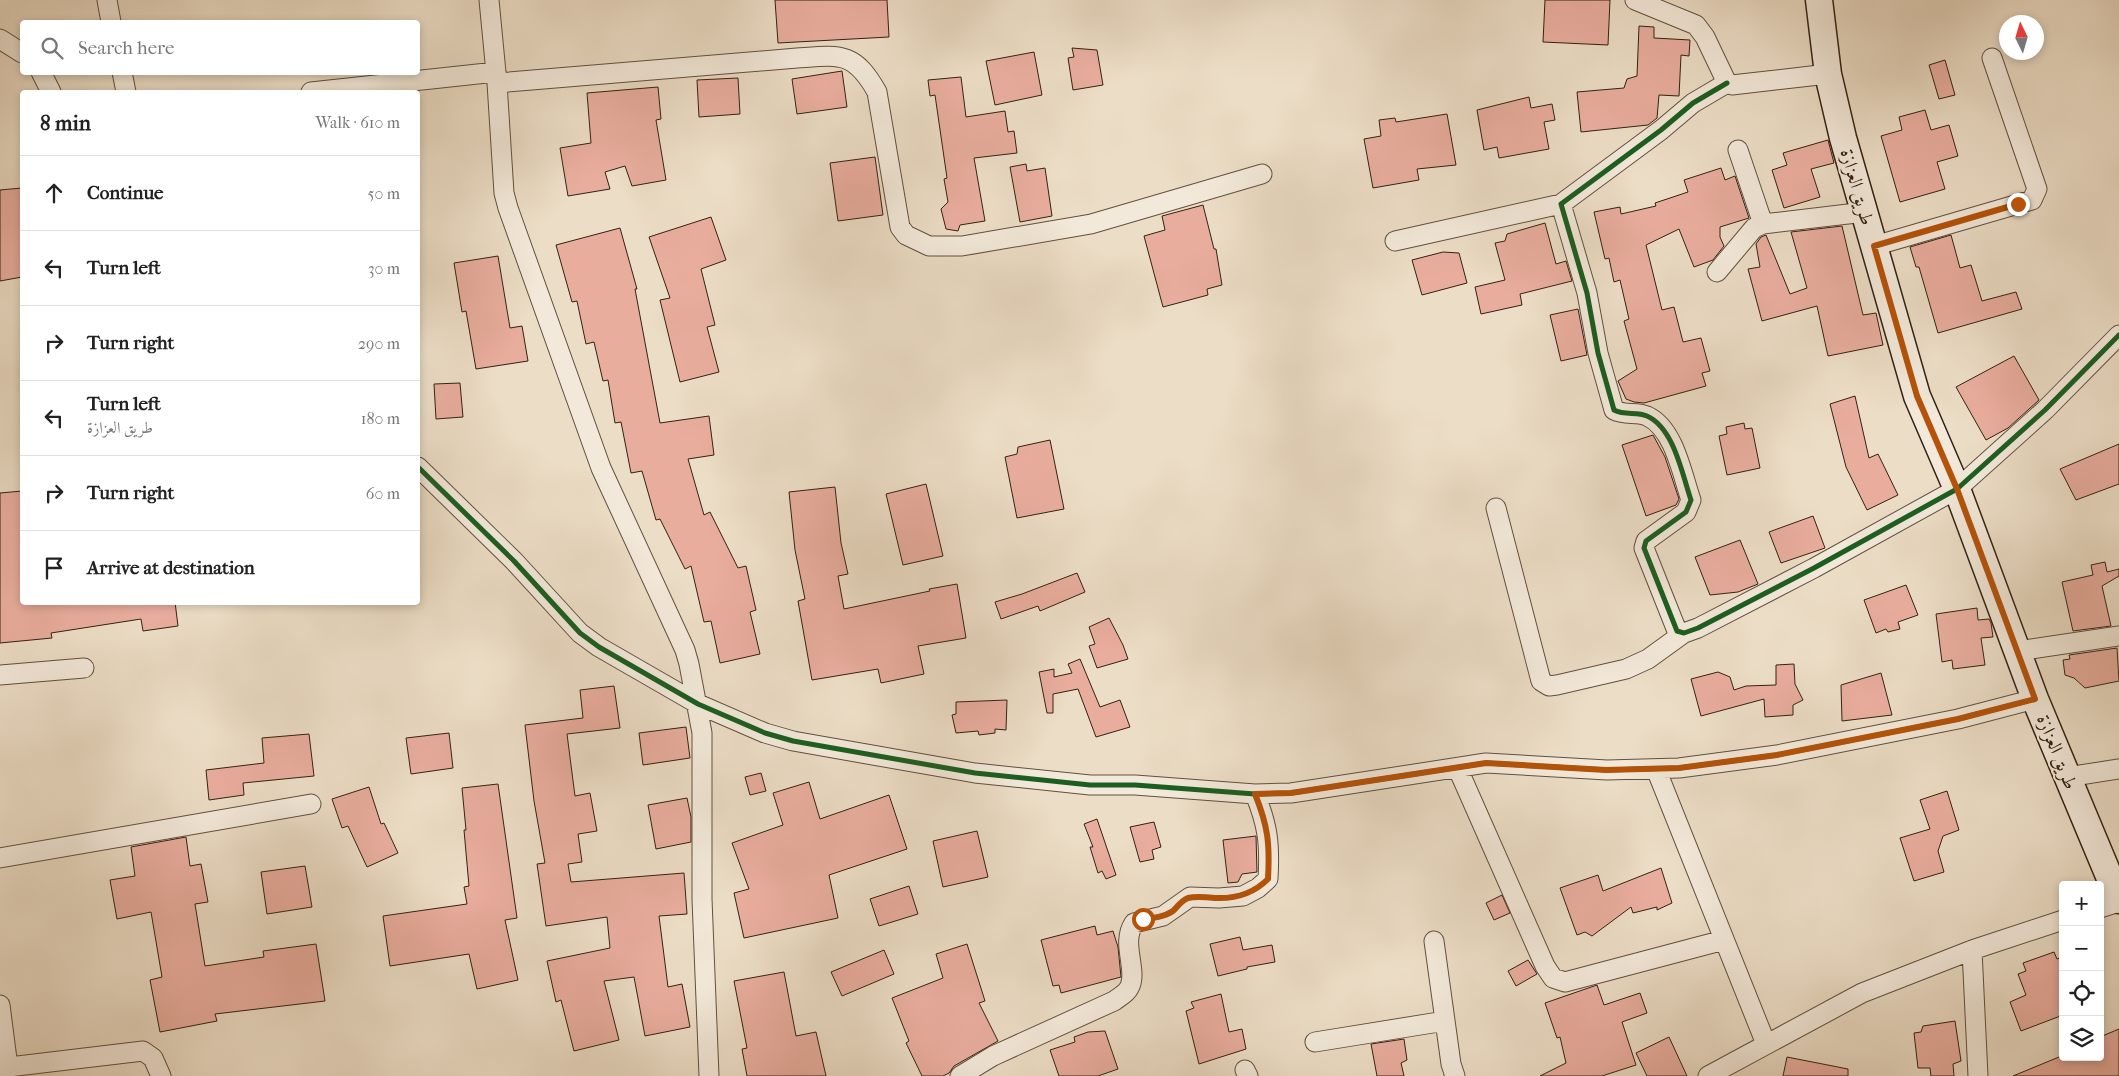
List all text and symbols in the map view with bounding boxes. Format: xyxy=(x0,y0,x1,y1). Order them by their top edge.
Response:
north arrow xyxy=(1999,15,2044,60)
search box xyxy=(20,20,420,75)
icon: search xyxy=(38,34,66,62)
text: Search here xyxy=(78,37,174,59)
text: 8 min xyxy=(40,111,91,135)
text: Walk · 610 m xyxy=(315,113,400,132)
street label: طريق العزازة xyxy=(1835,146,1878,228)
icon: ahead xyxy=(40,179,68,207)
text: Continue xyxy=(87,182,163,204)
text: 50 m xyxy=(368,184,400,203)
route end xyxy=(2007,193,2030,216)
icon: left xyxy=(40,254,68,282)
text: Turn left xyxy=(87,257,161,279)
text: 30 m xyxy=(368,259,400,278)
icon: right xyxy=(40,329,68,357)
text: Turn right xyxy=(87,332,174,354)
text: 290 m xyxy=(358,334,400,353)
text: Turn left xyxy=(87,393,161,415)
icon: left xyxy=(40,404,68,432)
text: 180 m xyxy=(361,409,400,428)
text: طريق العزازة xyxy=(87,418,153,437)
icon: right xyxy=(40,479,68,507)
text: Turn right xyxy=(87,482,174,504)
text: 60 m xyxy=(366,484,400,503)
icon: arrive xyxy=(40,554,68,582)
text: Arrive at destination xyxy=(87,557,255,579)
street label: طريق العزازة xyxy=(2031,712,2082,793)
map controls xyxy=(2059,881,2104,1061)
button: + xyxy=(2059,881,2104,926)
route start xyxy=(1132,908,1155,931)
button: − xyxy=(2059,926,2104,971)
button: locate xyxy=(2059,971,2104,1016)
button: layers xyxy=(2059,1016,2104,1061)

